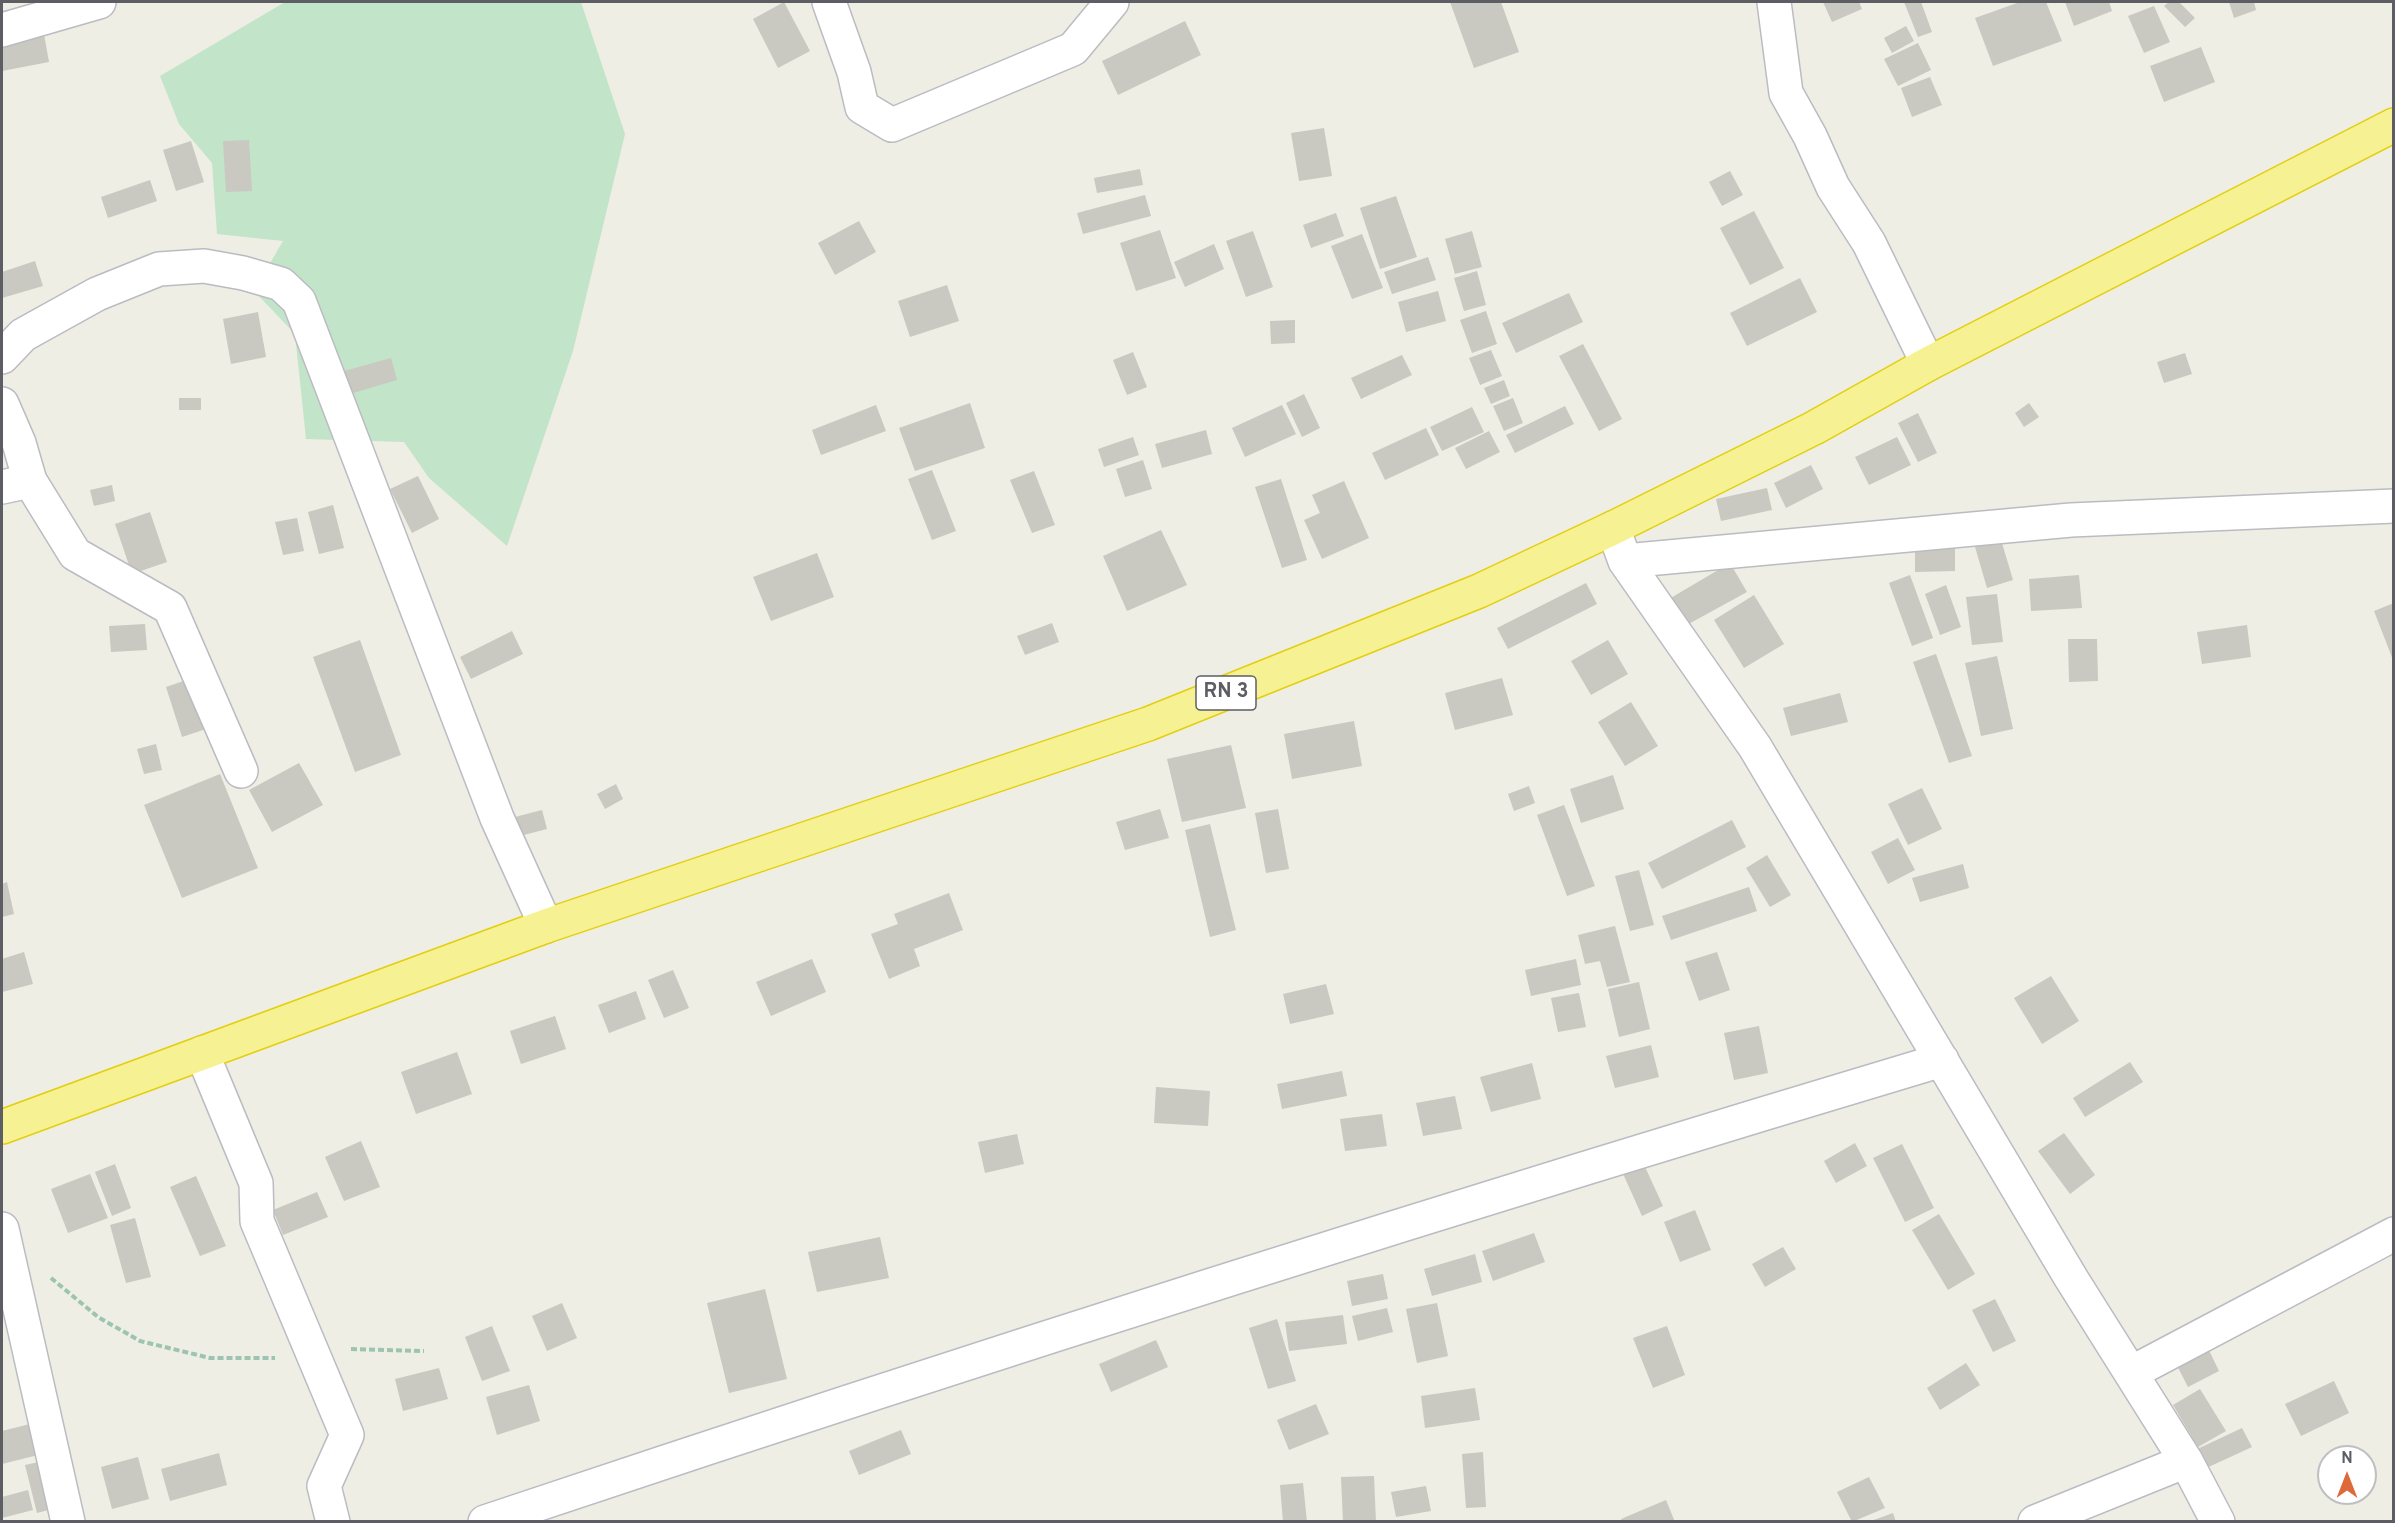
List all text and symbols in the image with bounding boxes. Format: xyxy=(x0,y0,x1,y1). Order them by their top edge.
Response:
road number: RN 3 xyxy=(1196,676,1256,710)
north arrow xyxy=(2317,1445,2377,1505)
text: N xyxy=(2341,1449,2353,1469)

